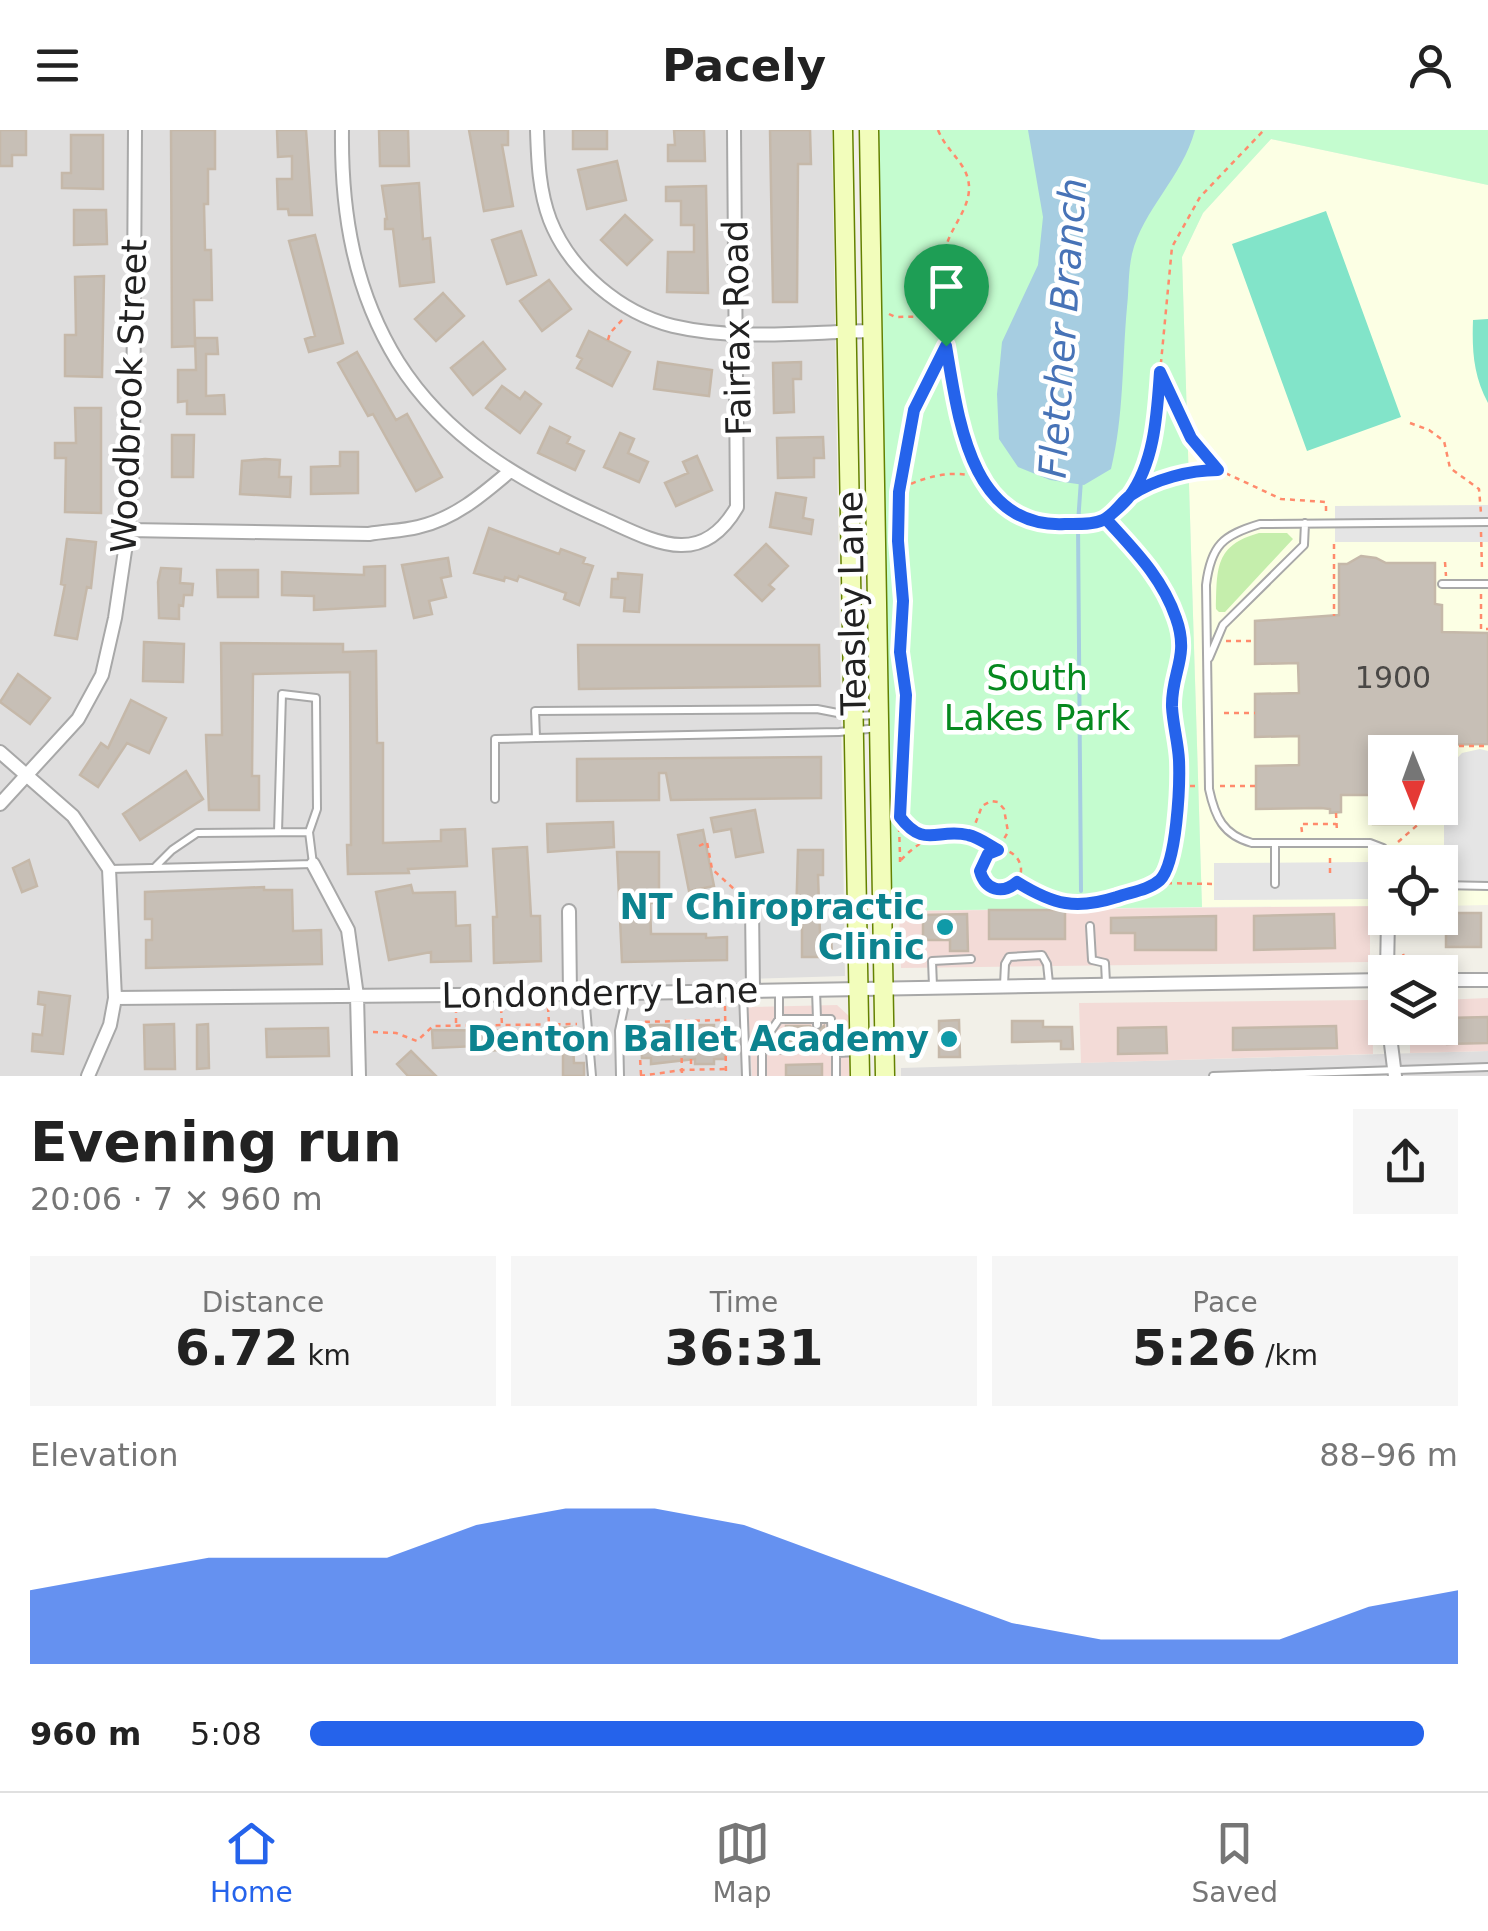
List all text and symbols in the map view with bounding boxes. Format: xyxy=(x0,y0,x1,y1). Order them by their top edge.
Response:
icon: menu xyxy=(30,38,85,93)
icon: person xyxy=(1403,38,1458,93)
text: Pacely xyxy=(662,39,826,92)
water label: Fletcher Branch xyxy=(1031,176,1095,480)
street label: Fairfax Road xyxy=(715,220,759,436)
street label: Woodbrook Street xyxy=(104,238,154,554)
pin xyxy=(904,244,989,347)
icon: arrive xyxy=(919,259,974,314)
street label: Teasley Lane xyxy=(830,490,874,717)
park label: South Lakes Park xyxy=(944,658,1131,738)
house number: 1900 xyxy=(1355,660,1431,695)
north arrow xyxy=(1368,735,1458,825)
map controls xyxy=(1368,735,1458,1045)
button: locate xyxy=(1368,845,1458,935)
place label: NT Chiropractic Clinic xyxy=(620,887,925,967)
marker: NT Chiropractic Clinic xyxy=(934,916,956,938)
button: layers xyxy=(1368,955,1458,1045)
street label: Londonderry Lane xyxy=(441,970,759,1016)
place label: Denton Ballet Academy xyxy=(467,1019,929,1059)
marker: Denton Ballet Academy xyxy=(938,1028,960,1050)
button: share xyxy=(1353,1109,1458,1214)
text: Evening run xyxy=(30,1110,402,1174)
text: 20:06 · 7 × 960 m xyxy=(30,1180,323,1218)
text: Distance xyxy=(202,1286,324,1319)
text: Time xyxy=(710,1286,778,1319)
text: Pace xyxy=(1192,1286,1258,1319)
text: 6.72 xyxy=(175,1319,298,1377)
text: 36:31 xyxy=(664,1319,824,1377)
text: 5:26 xyxy=(1132,1319,1256,1377)
text: km xyxy=(298,1339,351,1372)
text: /km xyxy=(1256,1339,1318,1372)
text: Elevation xyxy=(30,1436,179,1474)
text: 88–96 m xyxy=(1319,1436,1458,1474)
text: 960 m xyxy=(30,1715,141,1753)
text: 5:08 xyxy=(190,1715,262,1753)
tab: Home xyxy=(210,1816,293,1909)
tab: Map xyxy=(713,1816,772,1909)
tab: Saved xyxy=(1192,1816,1278,1909)

